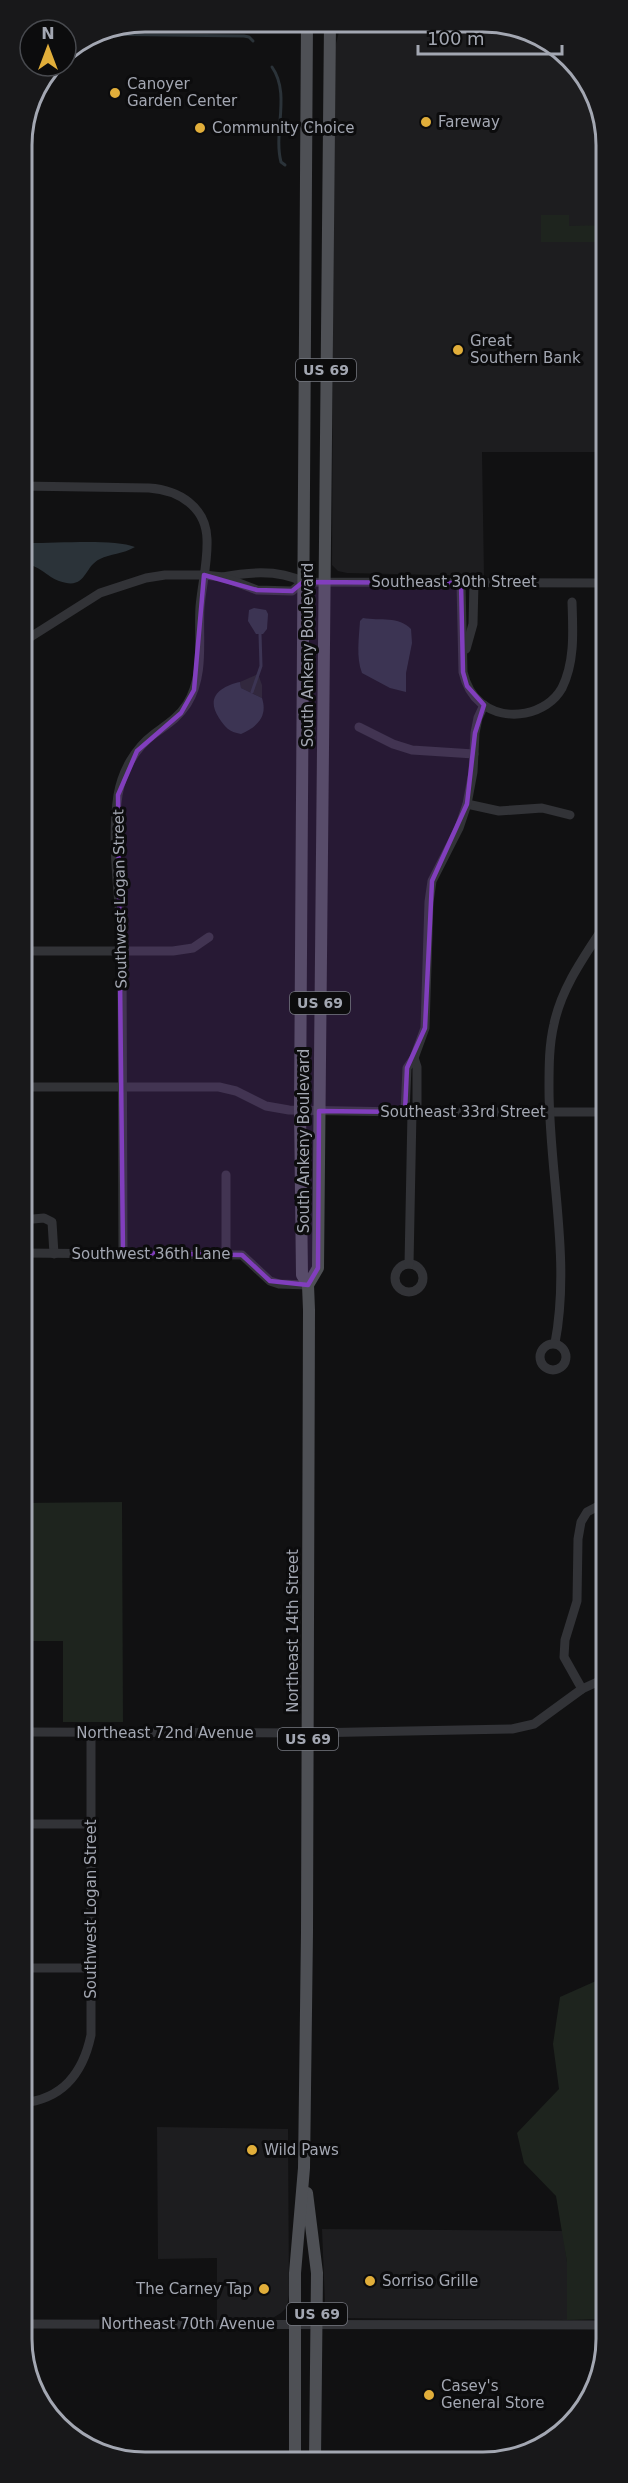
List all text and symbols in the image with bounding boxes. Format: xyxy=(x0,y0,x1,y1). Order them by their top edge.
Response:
north arrow xyxy=(18,18,78,78)
scale bar xyxy=(418,18,562,56)
text: N xyxy=(41,24,55,43)
text: 100 m xyxy=(427,28,485,49)
place label: Canoyer Garden Center xyxy=(127,75,238,110)
marker: Canoyer Garden Center xyxy=(108,86,122,100)
place label: Fareway xyxy=(438,113,500,131)
marker: Fareway xyxy=(419,115,433,129)
place label: Community Choice xyxy=(212,119,354,137)
marker: Community Choice xyxy=(193,121,207,135)
place label: Great Southern Bank xyxy=(470,332,581,367)
marker: Great Southern Bank xyxy=(451,343,465,357)
road number: US 69 xyxy=(296,359,356,381)
street label: South Ankeny Boulevard xyxy=(299,563,317,747)
street label: Southeast 30th Street xyxy=(371,573,537,591)
street label: Southwest Logan Street xyxy=(109,809,131,989)
road number: US 69 xyxy=(290,992,350,1014)
street label: South Ankeny Boulevard xyxy=(295,1049,313,1233)
street label: Southeast 33rd Street xyxy=(380,1103,546,1121)
street label: Southwest 36th Lane xyxy=(71,1245,231,1263)
street label: Northeast 14th Street xyxy=(284,1549,302,1713)
street label: Northeast 72nd Avenue xyxy=(76,1724,254,1742)
road number: US 69 xyxy=(278,1728,338,1750)
street label: Southwest Logan Street xyxy=(82,1819,100,1999)
place label: Wild Paws xyxy=(264,2141,339,2159)
marker: Wild Paws xyxy=(245,2143,259,2157)
place label: Sorriso Grille xyxy=(382,2272,478,2290)
marker: Sorriso Grille xyxy=(363,2274,377,2288)
place label: The Carney Tap xyxy=(135,2280,252,2298)
marker: The Carney Tap xyxy=(257,2282,271,2296)
road number: US 69 xyxy=(287,2303,347,2325)
street label: Northeast 70th Avenue xyxy=(101,2315,275,2333)
place label: Casey's General Store xyxy=(441,2377,545,2412)
marker: Casey's General Store xyxy=(422,2388,436,2402)

